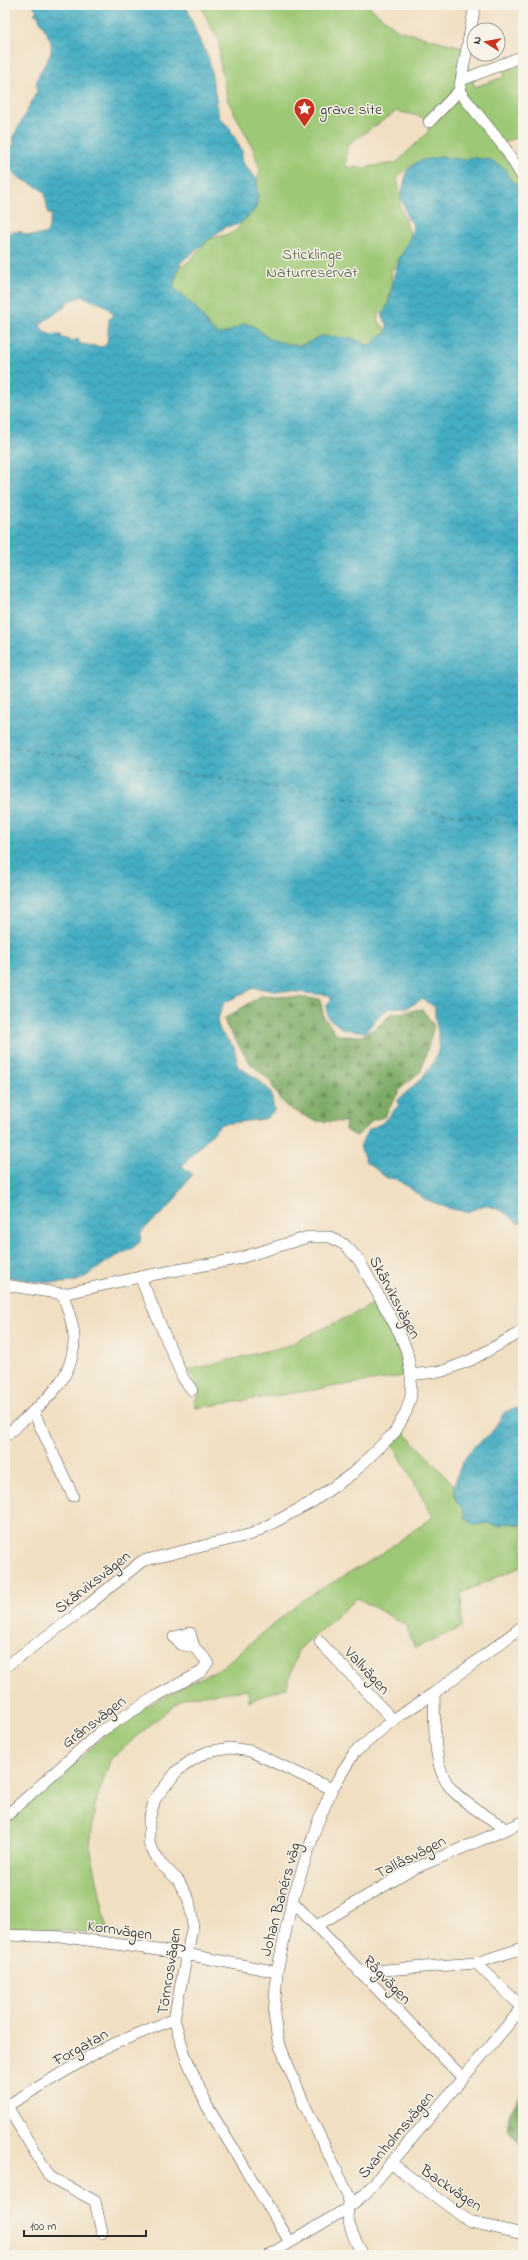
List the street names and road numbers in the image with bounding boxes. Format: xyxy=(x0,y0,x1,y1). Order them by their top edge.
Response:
street label: Skärviksvägen xyxy=(362,1252,426,1344)
street label: Skärviksvägen xyxy=(50,1545,137,1620)
street label: Vallvägen xyxy=(337,1641,395,1701)
street label: Gränsvägen xyxy=(57,1690,132,1755)
street label: Tallåsvägen xyxy=(371,1830,451,1886)
street label: Johan Banérs väg xyxy=(254,1840,308,1959)
street label: Kornvägen xyxy=(86,1915,154,1947)
street label: Törnrosvägen xyxy=(151,1926,189,2016)
street label: Rågvägen xyxy=(357,1950,417,2011)
street label: Forgatan xyxy=(48,2023,113,2073)
street label: Svanholmsvägen xyxy=(353,2086,441,2184)
street label: Backvägen xyxy=(414,2159,487,2218)

